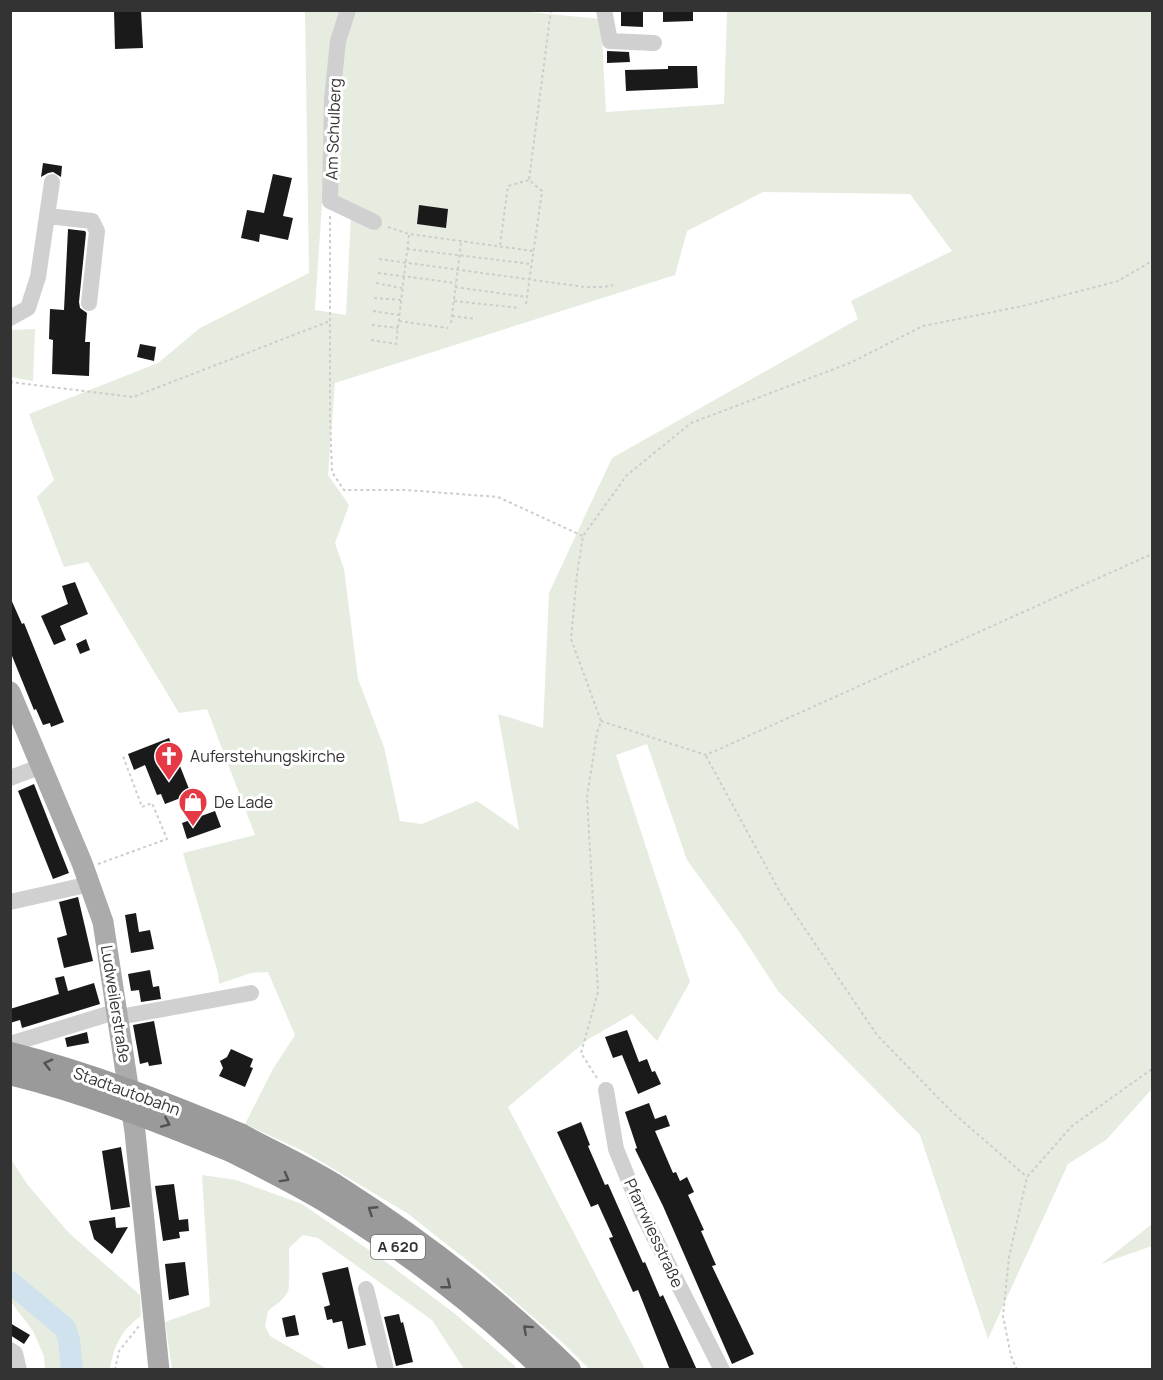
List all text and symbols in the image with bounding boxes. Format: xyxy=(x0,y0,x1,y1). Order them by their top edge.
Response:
street label: Am Schulberg xyxy=(320,78,346,180)
church icon: Auferstehungskirche xyxy=(153,740,185,782)
place label: Auferstehungskirche xyxy=(190,745,345,767)
shop icon: De Lade xyxy=(177,786,209,828)
place label: De Lade xyxy=(214,791,273,813)
street label: Ludweilerstraße xyxy=(96,944,136,1064)
one-way arrow xyxy=(43,1058,53,1071)
street label: Stadtautobahn xyxy=(70,1061,184,1121)
one-way arrow xyxy=(160,1116,171,1128)
one-way arrow xyxy=(278,1171,289,1182)
street label: Pfarrwiesstraße xyxy=(619,1175,689,1291)
one-way arrow xyxy=(368,1206,379,1217)
road number: A 620 xyxy=(371,1235,425,1259)
one-way arrow xyxy=(441,1277,452,1288)
one-way arrow xyxy=(523,1325,533,1336)

